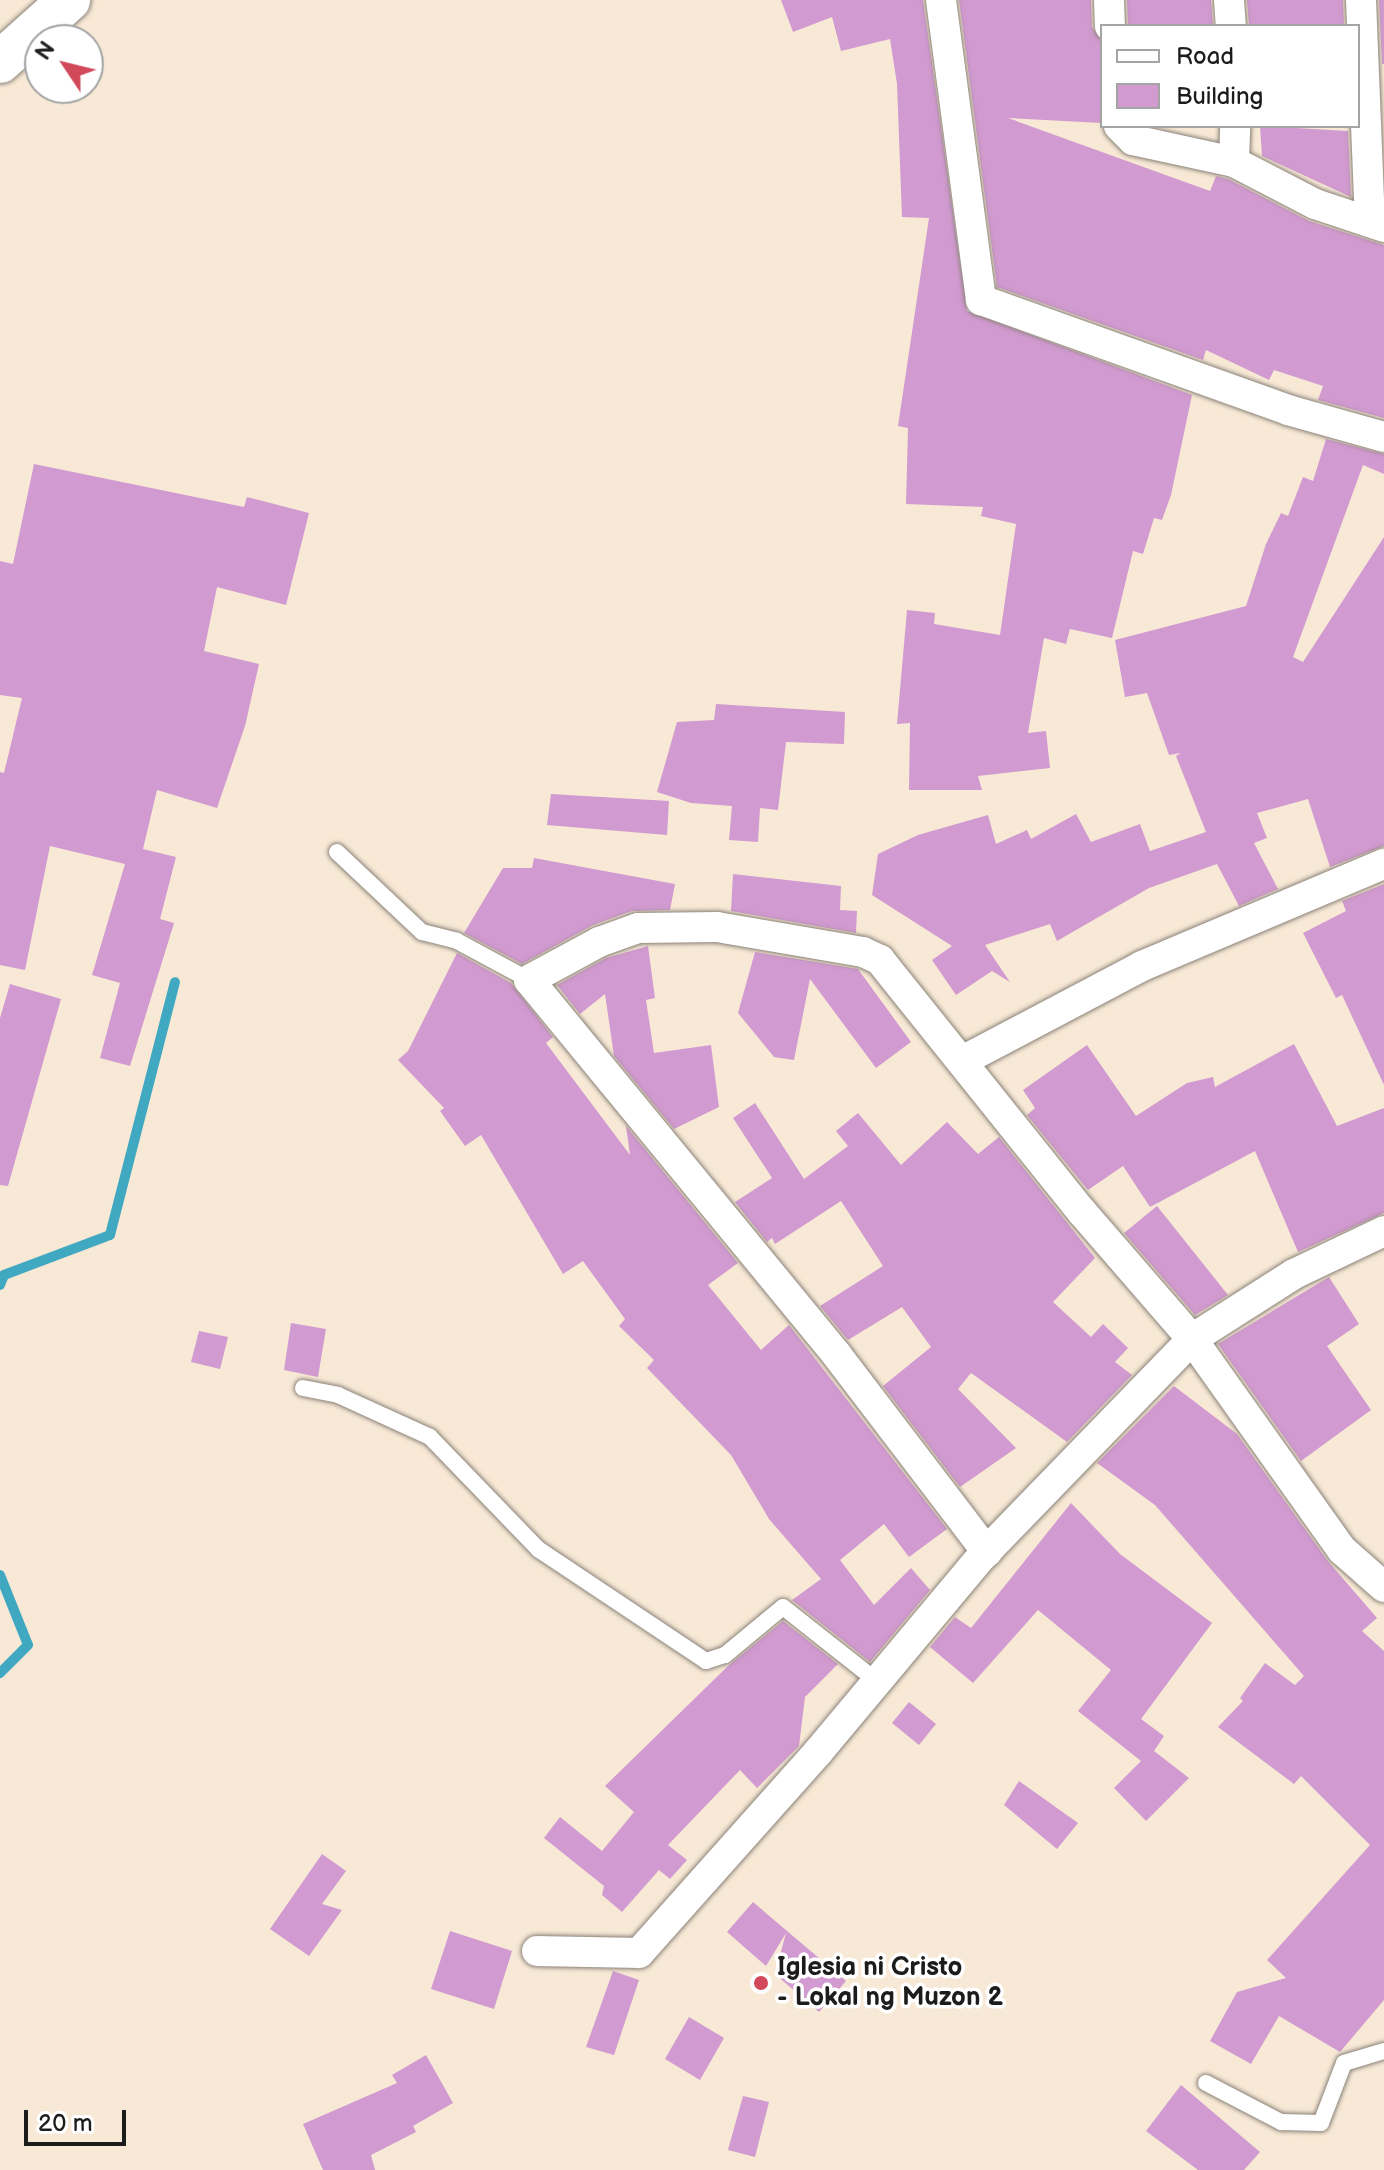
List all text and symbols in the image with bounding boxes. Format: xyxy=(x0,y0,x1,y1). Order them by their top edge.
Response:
north arrow xyxy=(24,24,104,104)
legend xyxy=(1100,24,1360,128)
text: N xyxy=(30,37,61,66)
text: Road xyxy=(1176,42,1234,71)
text: Building xyxy=(1176,82,1263,111)
place label: Iglesia ni Cristo - Lokal ng Muzon 2 xyxy=(777,1952,1003,2014)
marker: Iglesia ni Cristo - Lokal ng Muzon 2 xyxy=(752,1974,770,1992)
scale bar xyxy=(28,2094,130,2144)
text: 20 m xyxy=(38,2109,93,2138)

